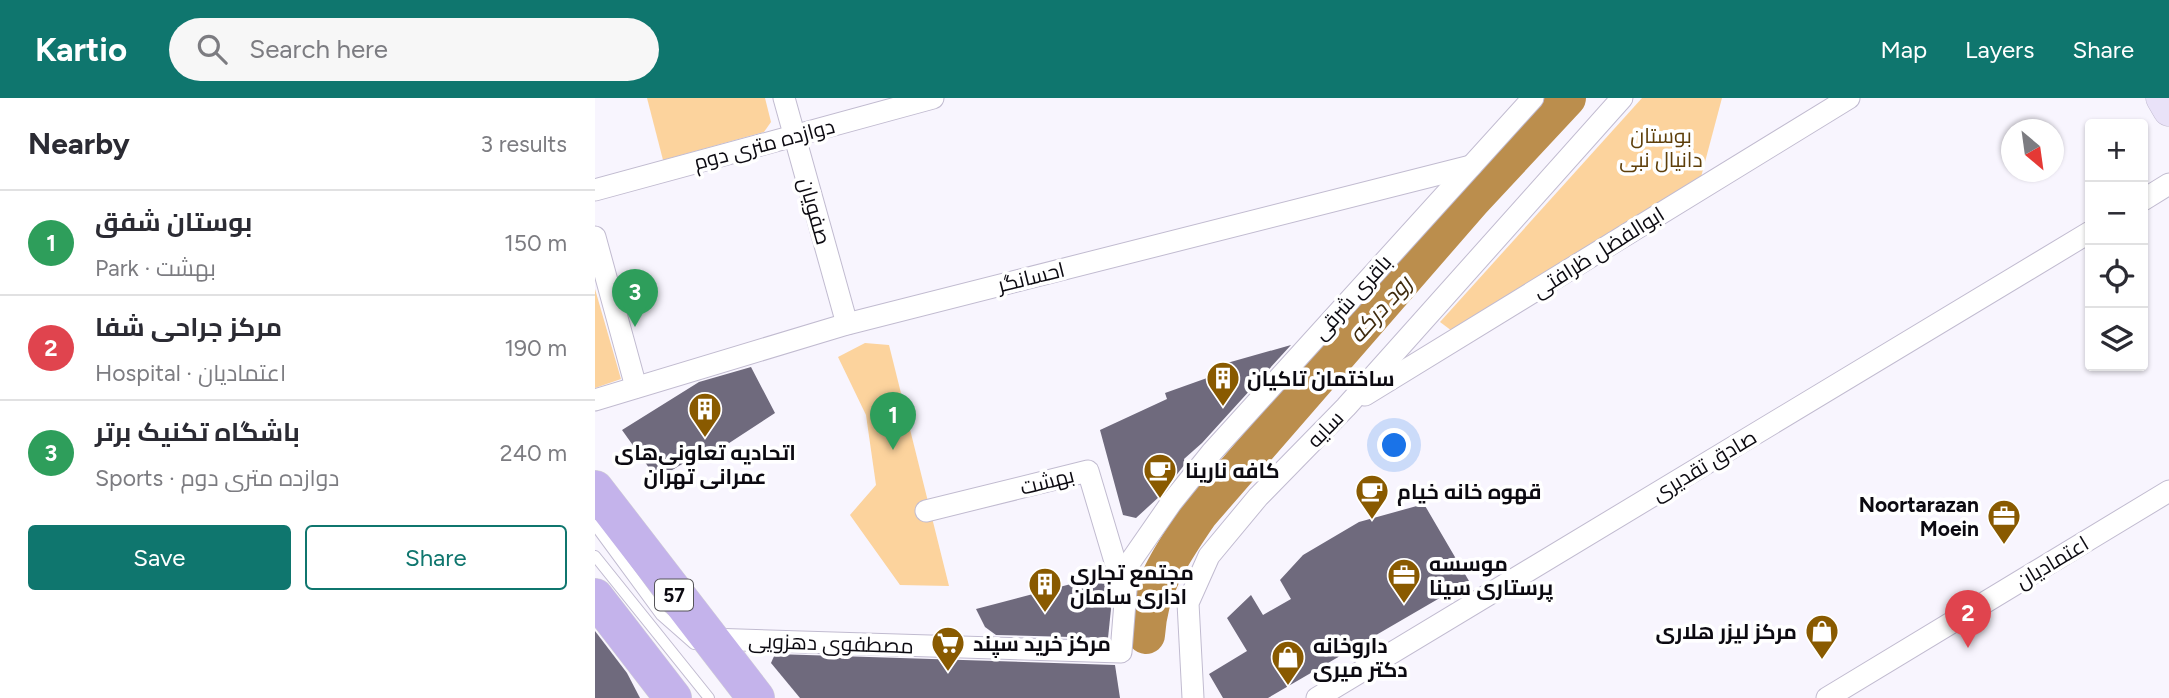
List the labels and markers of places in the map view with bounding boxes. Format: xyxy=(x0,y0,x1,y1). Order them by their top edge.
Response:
pin: 3 xyxy=(612,269,658,327)
building icon: ساختمان تاکیان xyxy=(1204,359,1242,408)
place label: ساختمان تاکیان xyxy=(1247,366,1395,391)
building icon: اتحادیه تعاونی‌های عمرانی تهران xyxy=(686,390,724,439)
pin: 1 xyxy=(870,392,916,450)
place label: اتحادیه تعاونی‌های عمرانی تهران xyxy=(614,440,796,490)
cafe icon: کافه نارینا xyxy=(1141,451,1179,500)
place label: کافه نارینا xyxy=(1185,458,1280,483)
cafe icon: قهوه خانه خیام xyxy=(1353,472,1391,521)
place label: قهوه خانه خیام xyxy=(1397,479,1542,506)
place label: Noortarazan Moein xyxy=(1859,492,1979,541)
office icon: Noortarazan Moein xyxy=(1985,497,2023,546)
place label: موسسه پرستاری سینا xyxy=(1429,551,1553,603)
office icon: موسسه پرستاری سینا xyxy=(1385,556,1423,605)
place label: مجتمع تجاری اداری سامان xyxy=(1070,560,1194,609)
building icon: مجتمع تجاری اداری سامان xyxy=(1026,565,1064,614)
pin: 2 xyxy=(1945,590,1991,648)
shop icon: مرکز لیزر هلاری xyxy=(1803,612,1841,661)
place label: مرکز لیزر هلاری xyxy=(1656,619,1797,644)
supermarket icon: مرکز خرید سپند xyxy=(929,624,967,673)
place label: مرکز خرید سپند xyxy=(973,631,1111,658)
place label: داروخانه دکتر میری xyxy=(1313,633,1408,682)
shop icon: داروخانه دکتر میری xyxy=(1269,638,1307,687)

